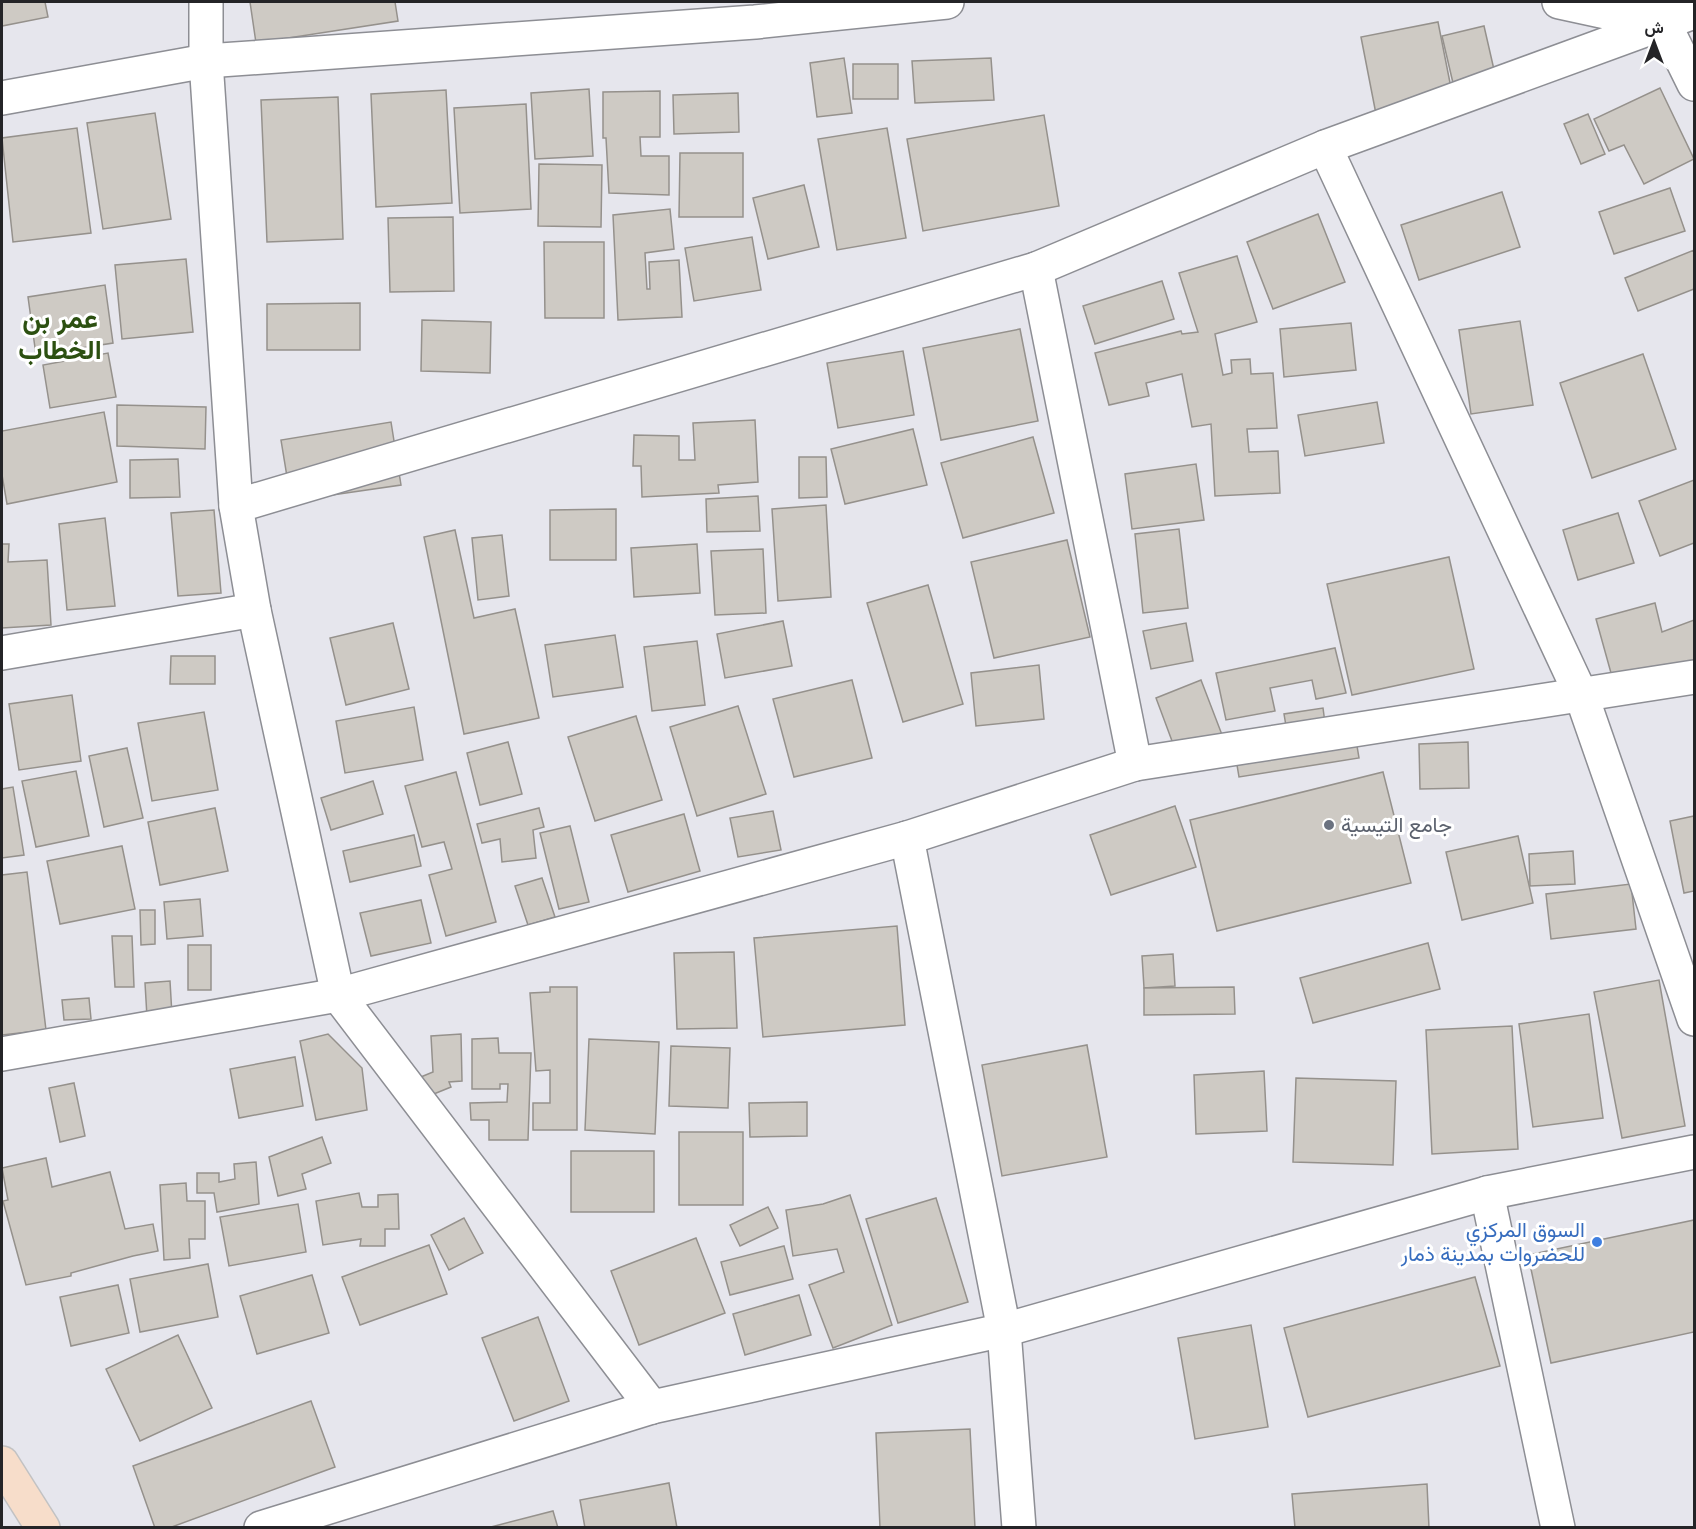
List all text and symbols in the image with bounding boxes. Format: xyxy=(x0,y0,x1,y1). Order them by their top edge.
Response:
north arrow xyxy=(1624,12,1684,72)
text: ش xyxy=(1644,16,1664,38)
district label: عمر بن الخطاب xyxy=(18,299,102,367)
place label: جامع التيسية xyxy=(1341,810,1452,839)
marker: جامع التيسية xyxy=(1322,818,1336,832)
place label: السوق المركزي للحضروات بمدينة ذمار xyxy=(1400,1215,1585,1267)
marker: السوق المركزي للحضروات بمدينة ذمار xyxy=(1590,1235,1604,1249)

